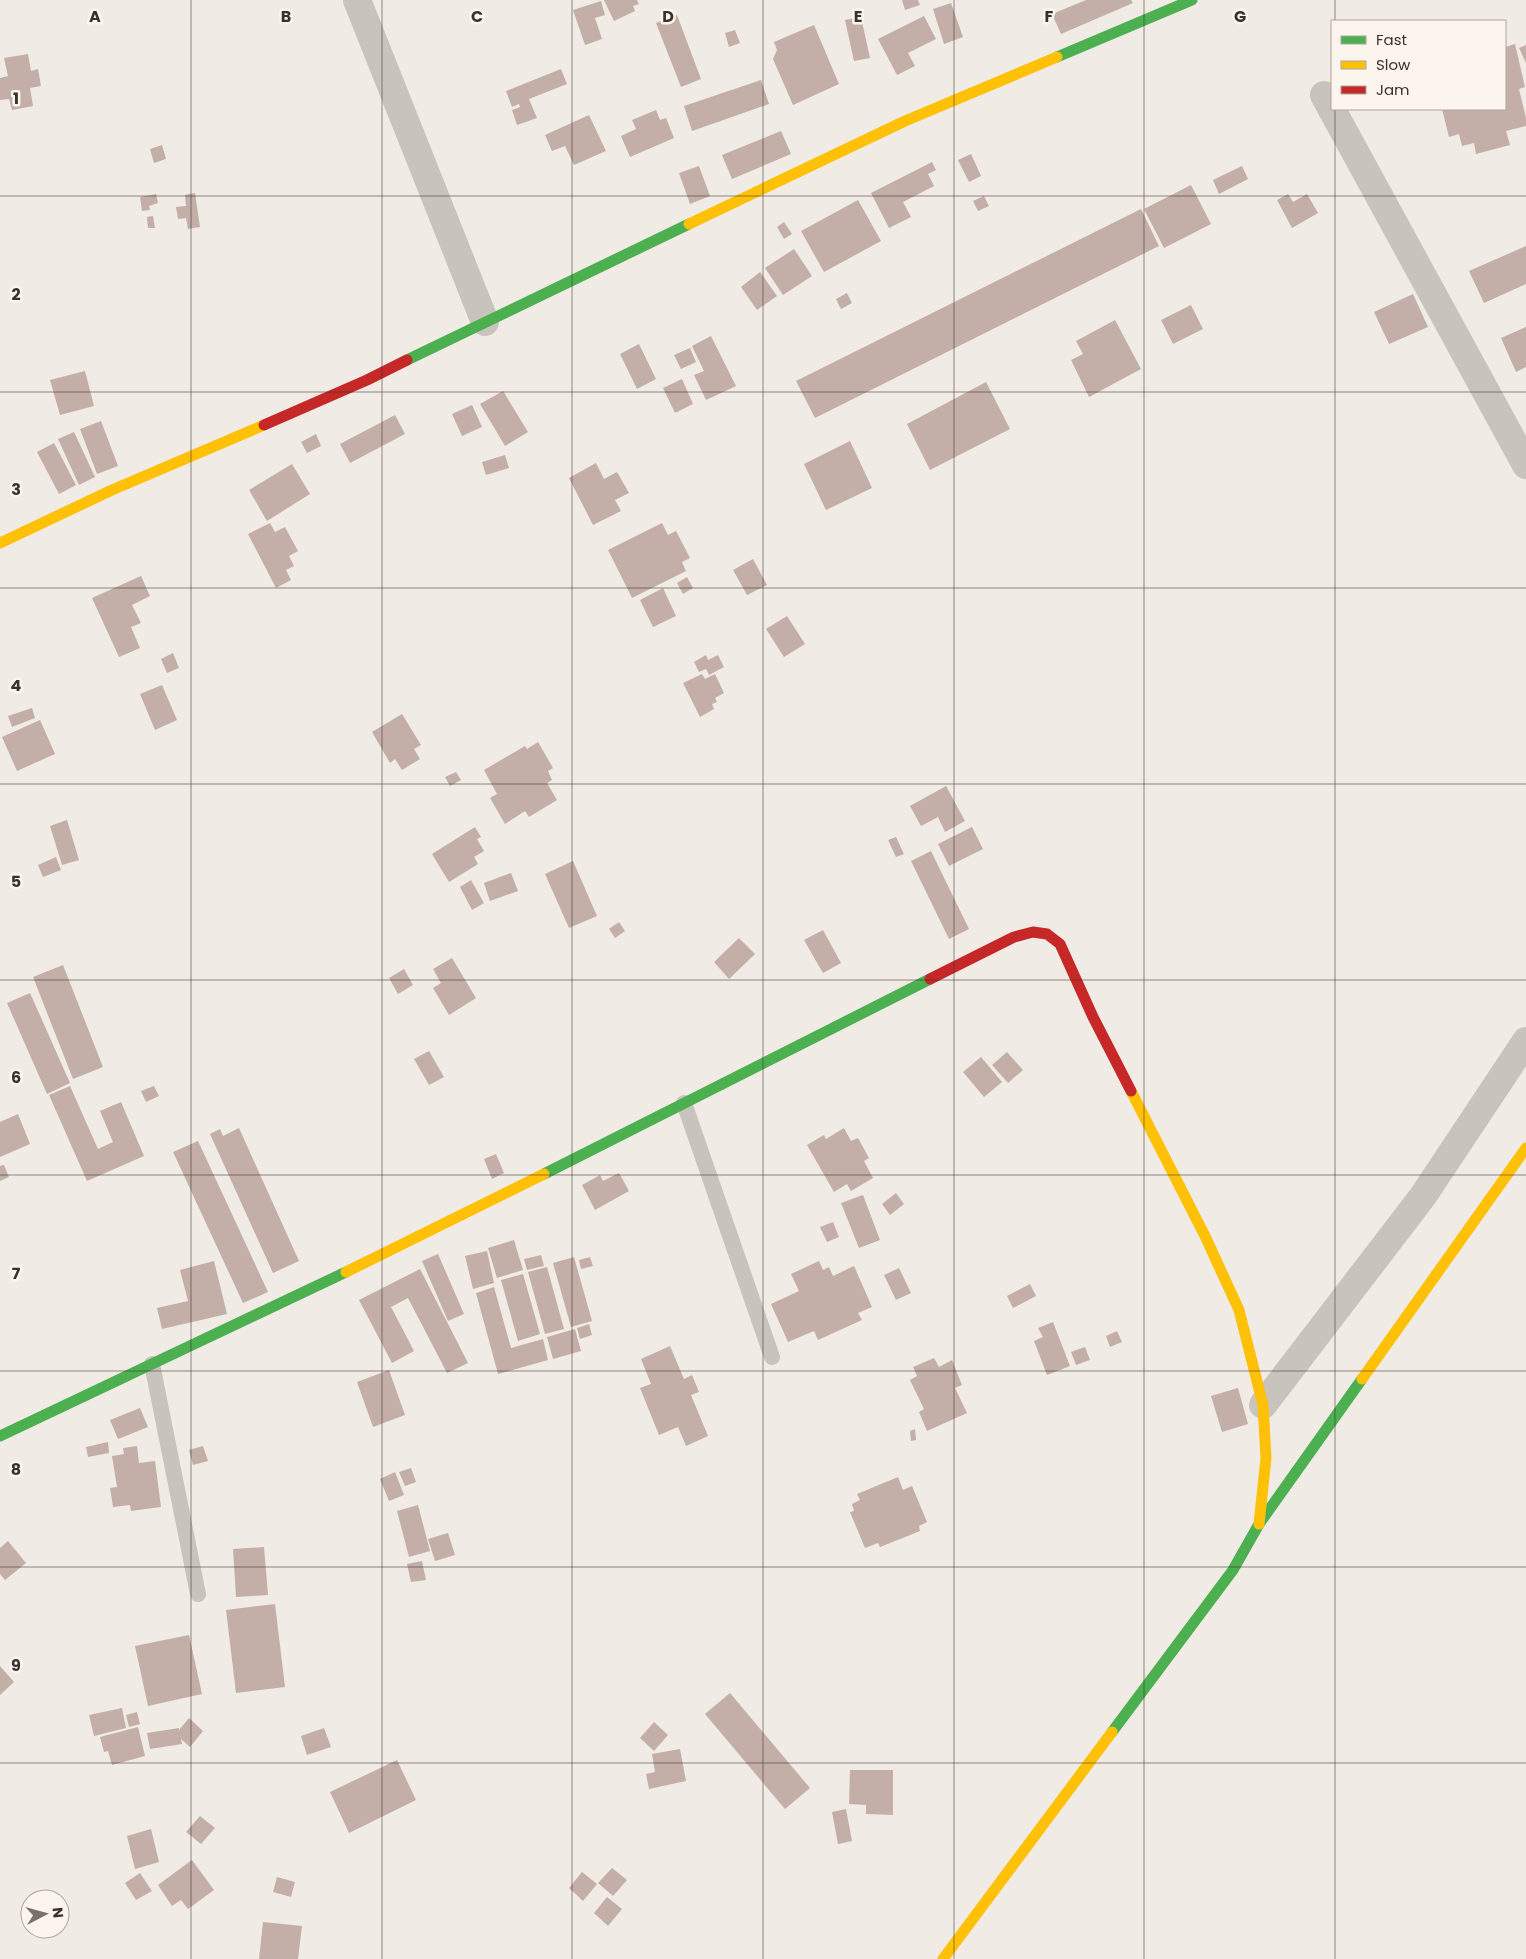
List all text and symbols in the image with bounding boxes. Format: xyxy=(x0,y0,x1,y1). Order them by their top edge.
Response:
text: A xyxy=(89,5,101,28)
text: B xyxy=(281,5,291,28)
text: C xyxy=(471,5,483,28)
text: D xyxy=(662,5,674,28)
text: E xyxy=(854,5,862,28)
text: F xyxy=(1045,5,1054,28)
text: G xyxy=(1234,5,1246,28)
legend xyxy=(1331,20,1506,110)
text: Fast xyxy=(1376,29,1407,50)
text: Slow xyxy=(1376,54,1411,75)
text: Jam xyxy=(1376,79,1410,100)
text: 1 xyxy=(13,87,19,110)
text: 2 xyxy=(11,283,21,306)
text: 3 xyxy=(11,478,21,501)
text: 4 xyxy=(11,674,22,697)
text: 5 xyxy=(11,870,21,893)
text: 6 xyxy=(11,1066,21,1089)
text: 7 xyxy=(12,1262,21,1285)
text: 8 xyxy=(11,1458,21,1481)
text: 9 xyxy=(11,1654,21,1677)
north arrow xyxy=(20,1889,70,1939)
text: N xyxy=(47,1906,68,1919)

